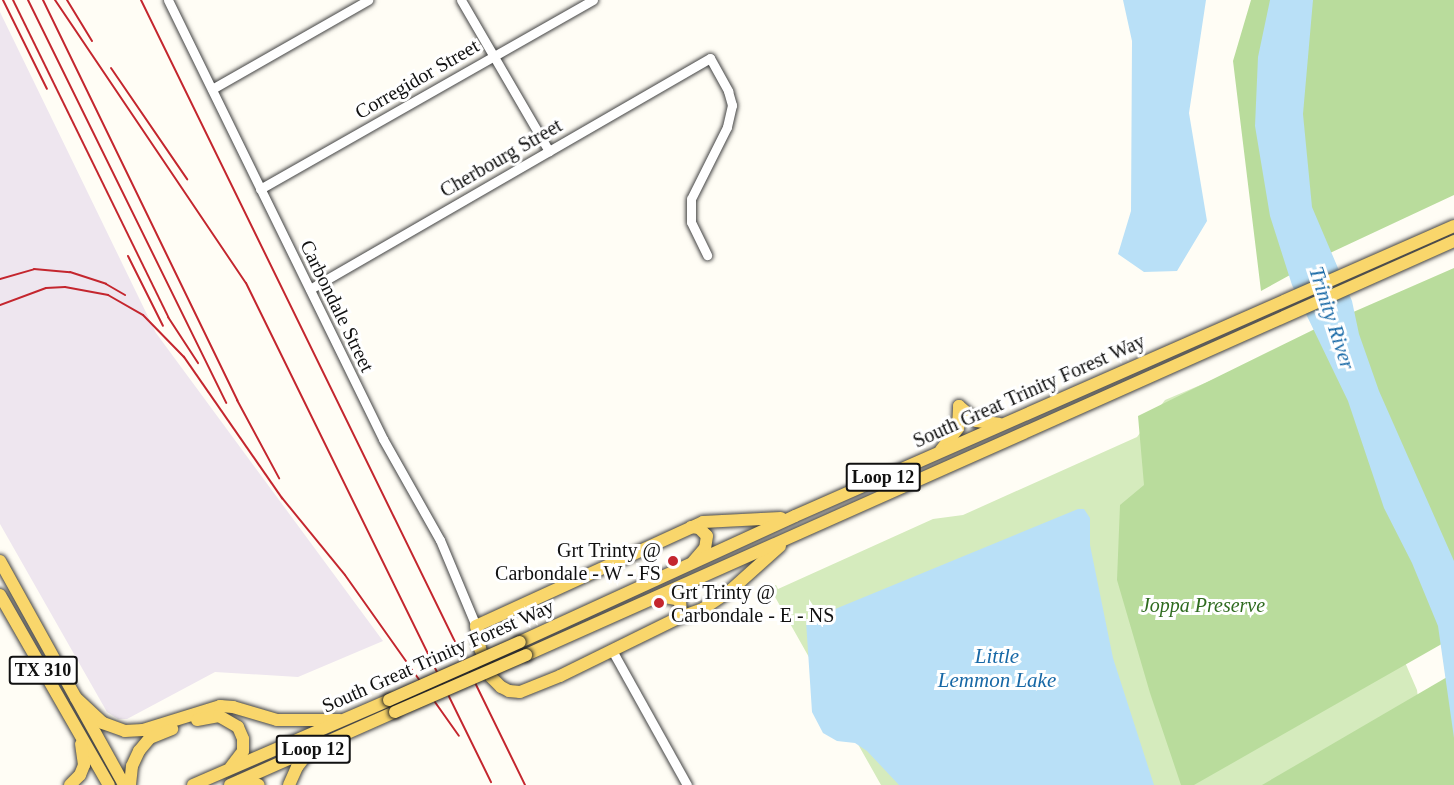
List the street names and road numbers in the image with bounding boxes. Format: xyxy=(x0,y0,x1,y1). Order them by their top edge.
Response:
street label: Corregidor Street xyxy=(351,34,483,124)
street label: Cherbourg Street xyxy=(436,113,566,203)
street label: Carbondale Street xyxy=(295,236,379,376)
street label: South Great Trinity Forest Way xyxy=(909,329,1149,453)
road number: Loop 12 xyxy=(846,462,920,492)
street label: South Great Trinity Forest Way xyxy=(318,594,558,718)
road number: TX 310 xyxy=(9,655,78,685)
road number: Loop 12 xyxy=(276,734,350,764)

